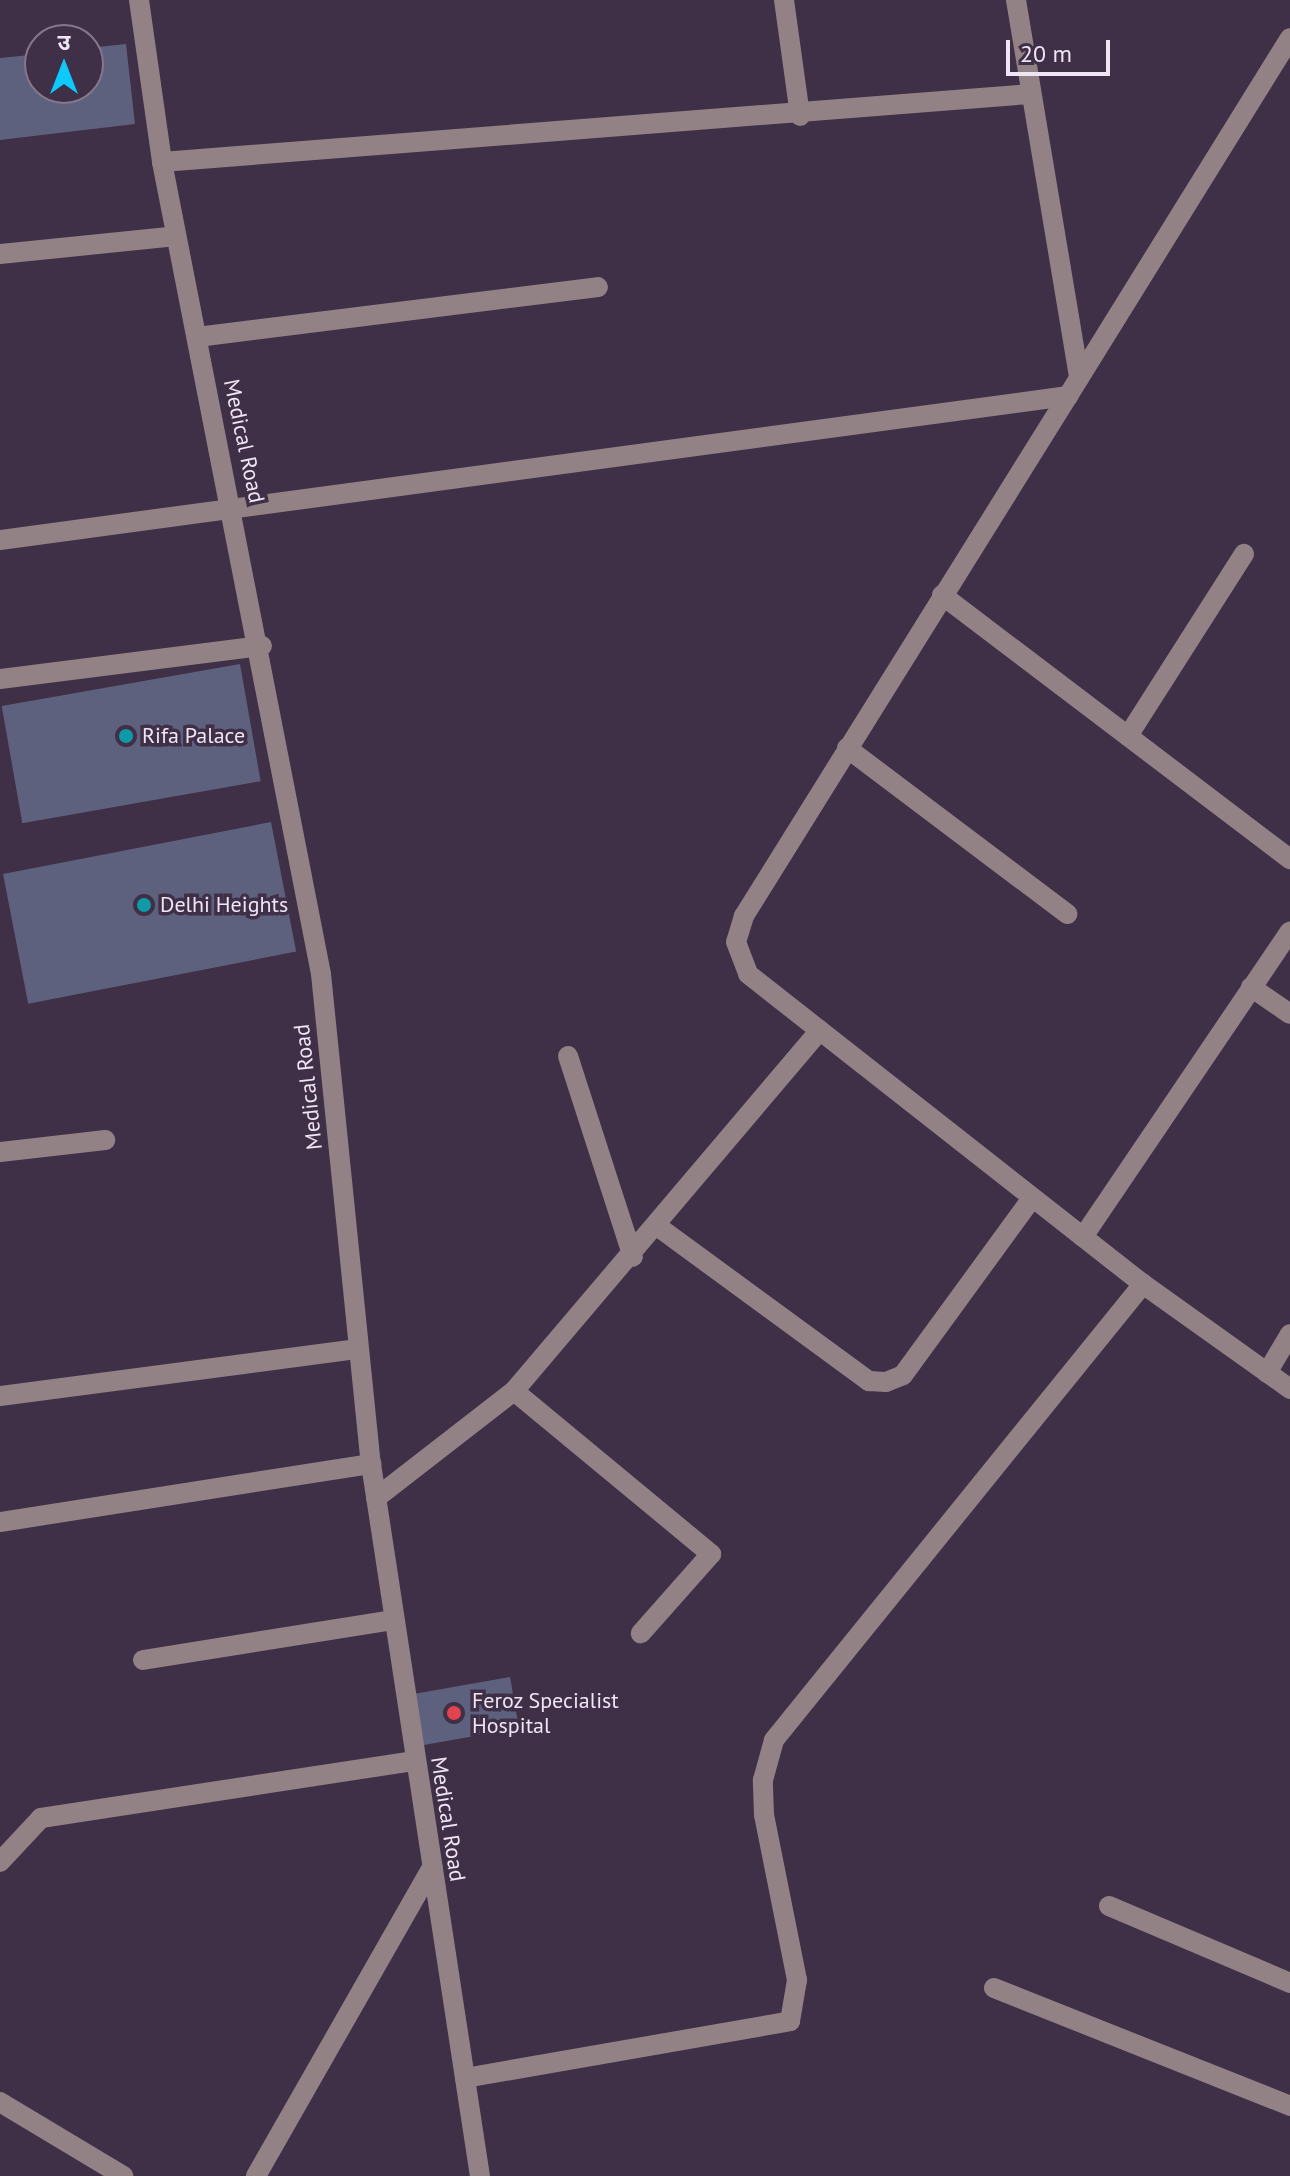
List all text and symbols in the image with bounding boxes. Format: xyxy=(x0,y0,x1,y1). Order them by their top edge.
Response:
north arrow xyxy=(24,24,104,104)
scale bar xyxy=(1010,24,1114,74)
text: उ xyxy=(58,28,70,56)
text: 20 m xyxy=(1020,38,1072,69)
street label: Medical Road xyxy=(218,377,270,505)
place label: Rifa Palace xyxy=(142,723,245,749)
marker: Rifa Palace xyxy=(117,727,135,745)
place label: Delhi Heights xyxy=(160,892,288,918)
marker: Delhi Heights xyxy=(135,896,153,914)
street label: Medical Road xyxy=(288,1023,328,1151)
place label: Feroz Specialist Hospital xyxy=(472,1687,619,1738)
marker: Feroz Specialist Hospital xyxy=(443,1702,465,1724)
street label: Medical Road xyxy=(425,1755,471,1883)

